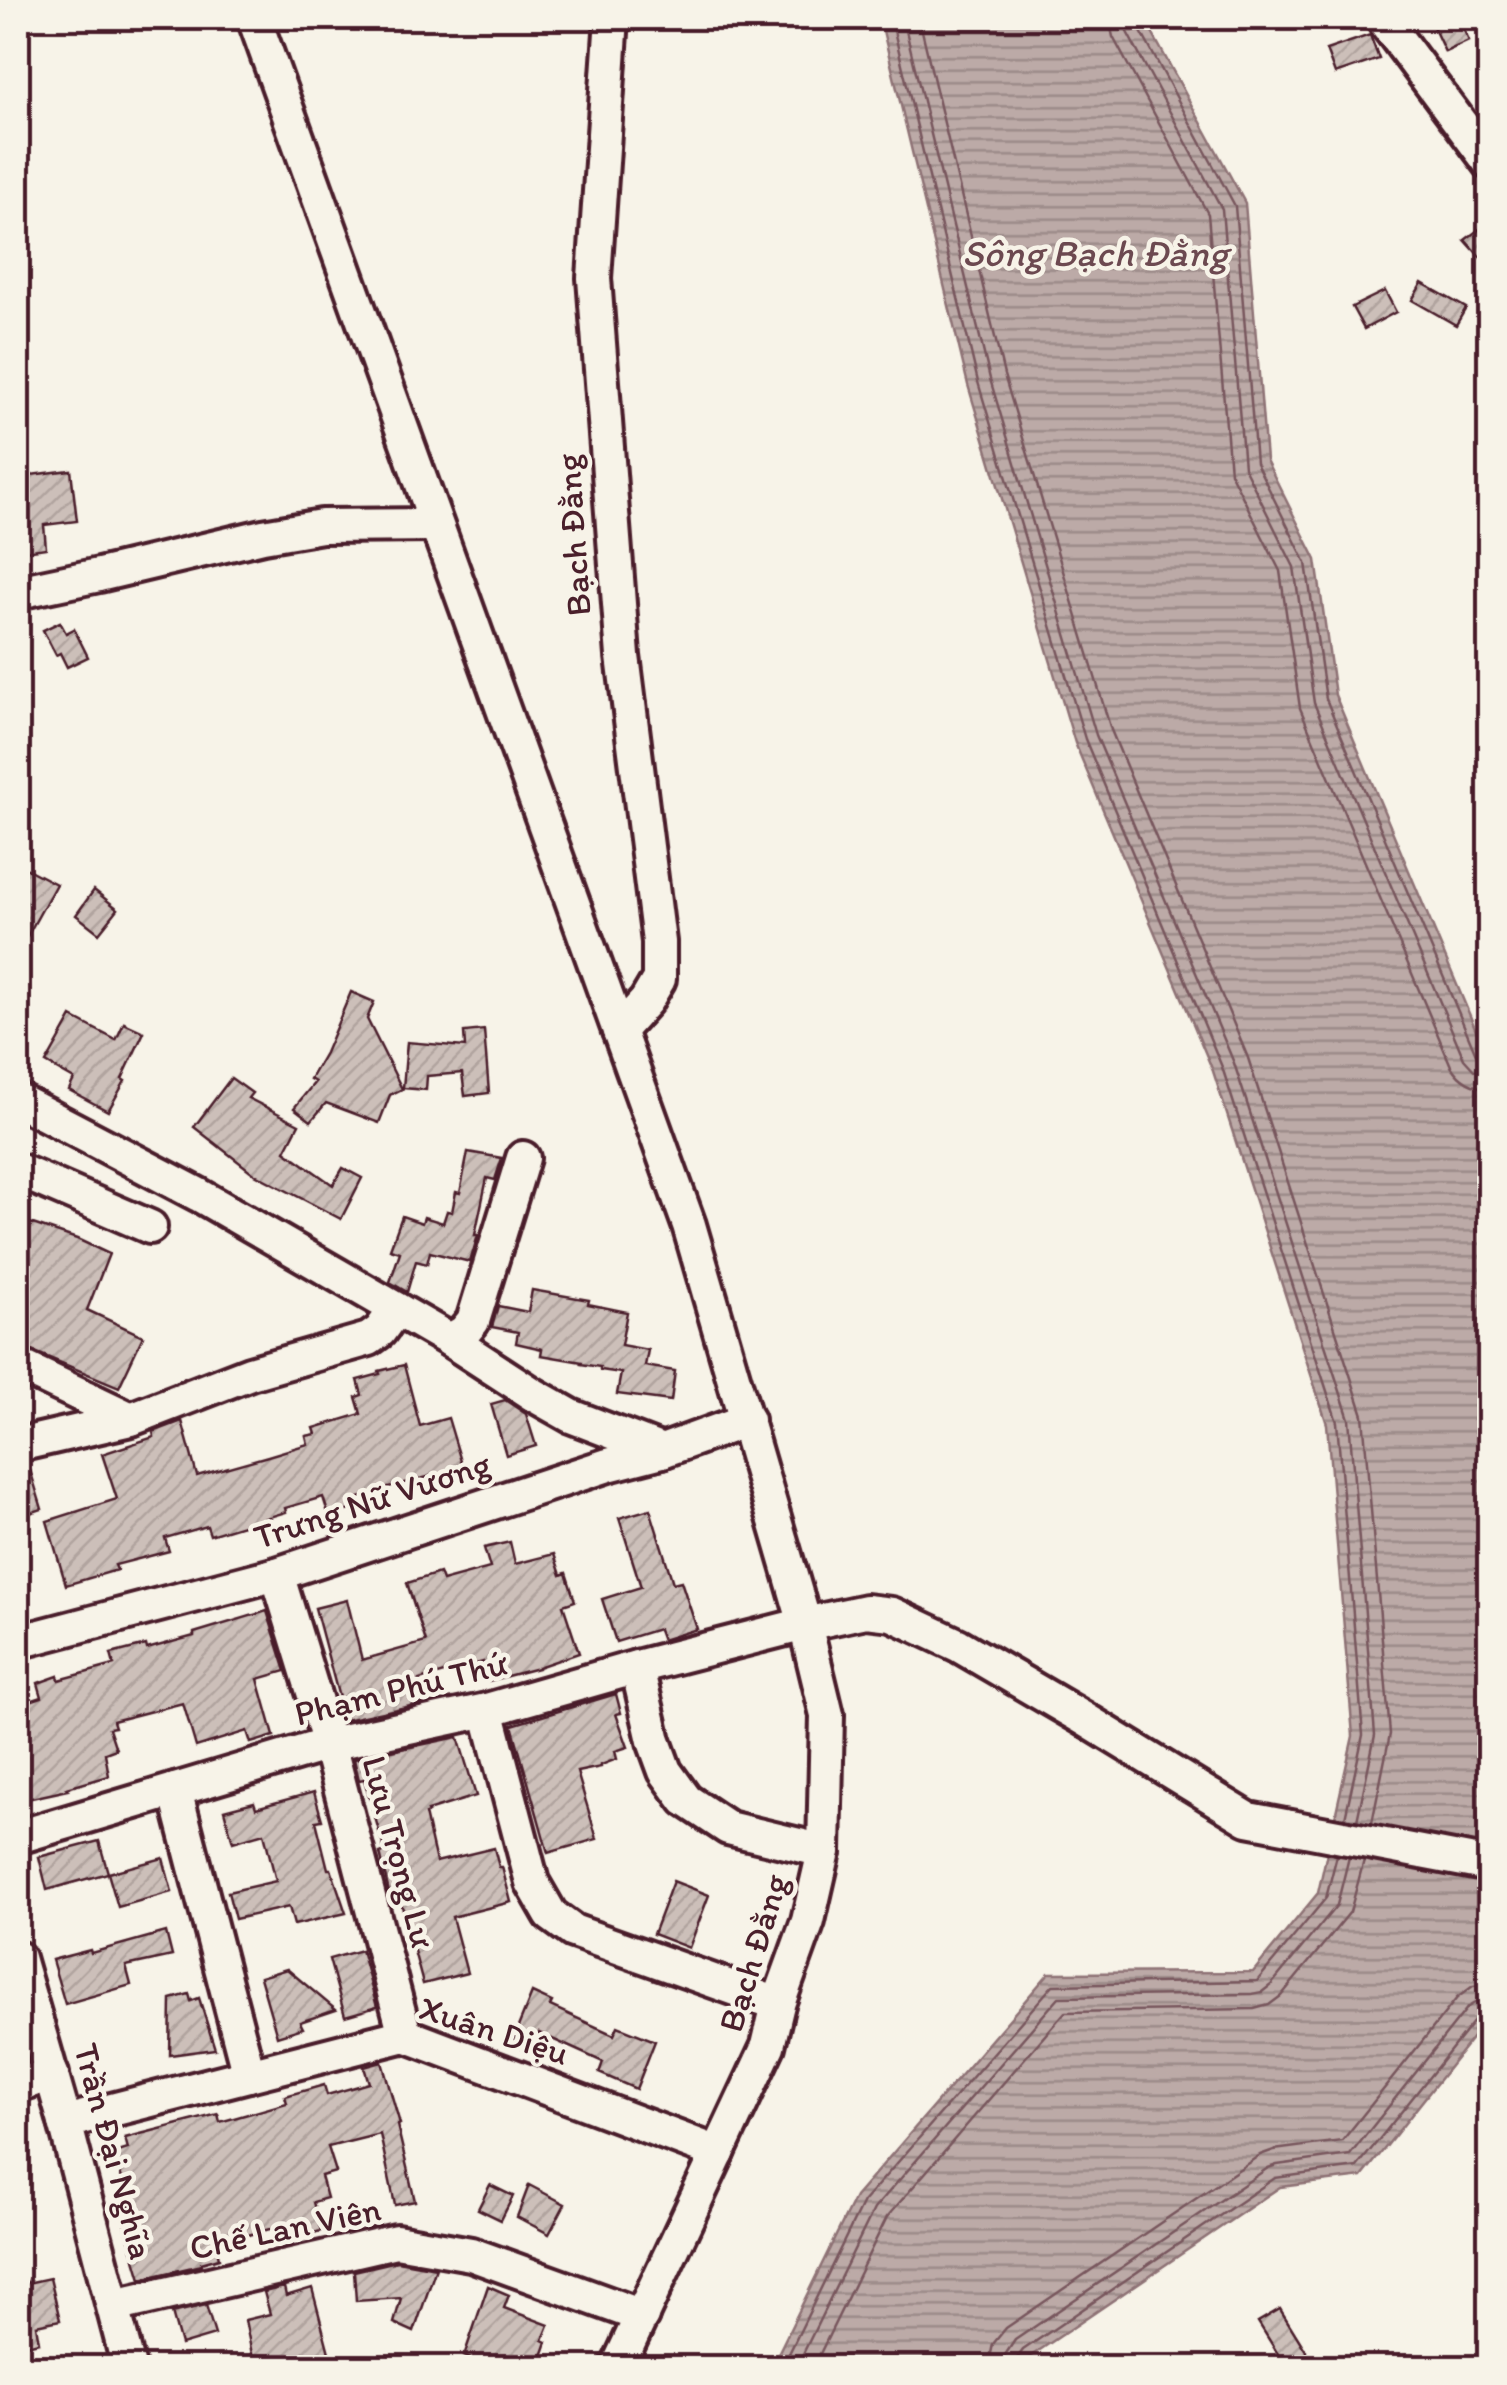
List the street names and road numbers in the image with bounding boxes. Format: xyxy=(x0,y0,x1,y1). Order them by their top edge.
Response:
street label: Bạch Đằng xyxy=(546,452,600,618)
street label: Trưng Nữ Vương xyxy=(249,1442,496,1558)
street label: Phạm Phú Thứ xyxy=(290,1641,512,1735)
street label: Lưu Trọng Lư xyxy=(353,1751,445,1953)
street label: Bạch Đằng xyxy=(709,1869,797,2037)
street label: Xuân Diệu xyxy=(414,1986,574,2074)
street label: Trần Đại Nghĩa xyxy=(65,2039,163,2263)
street label: Chế Lan Viên xyxy=(186,2187,385,2269)

